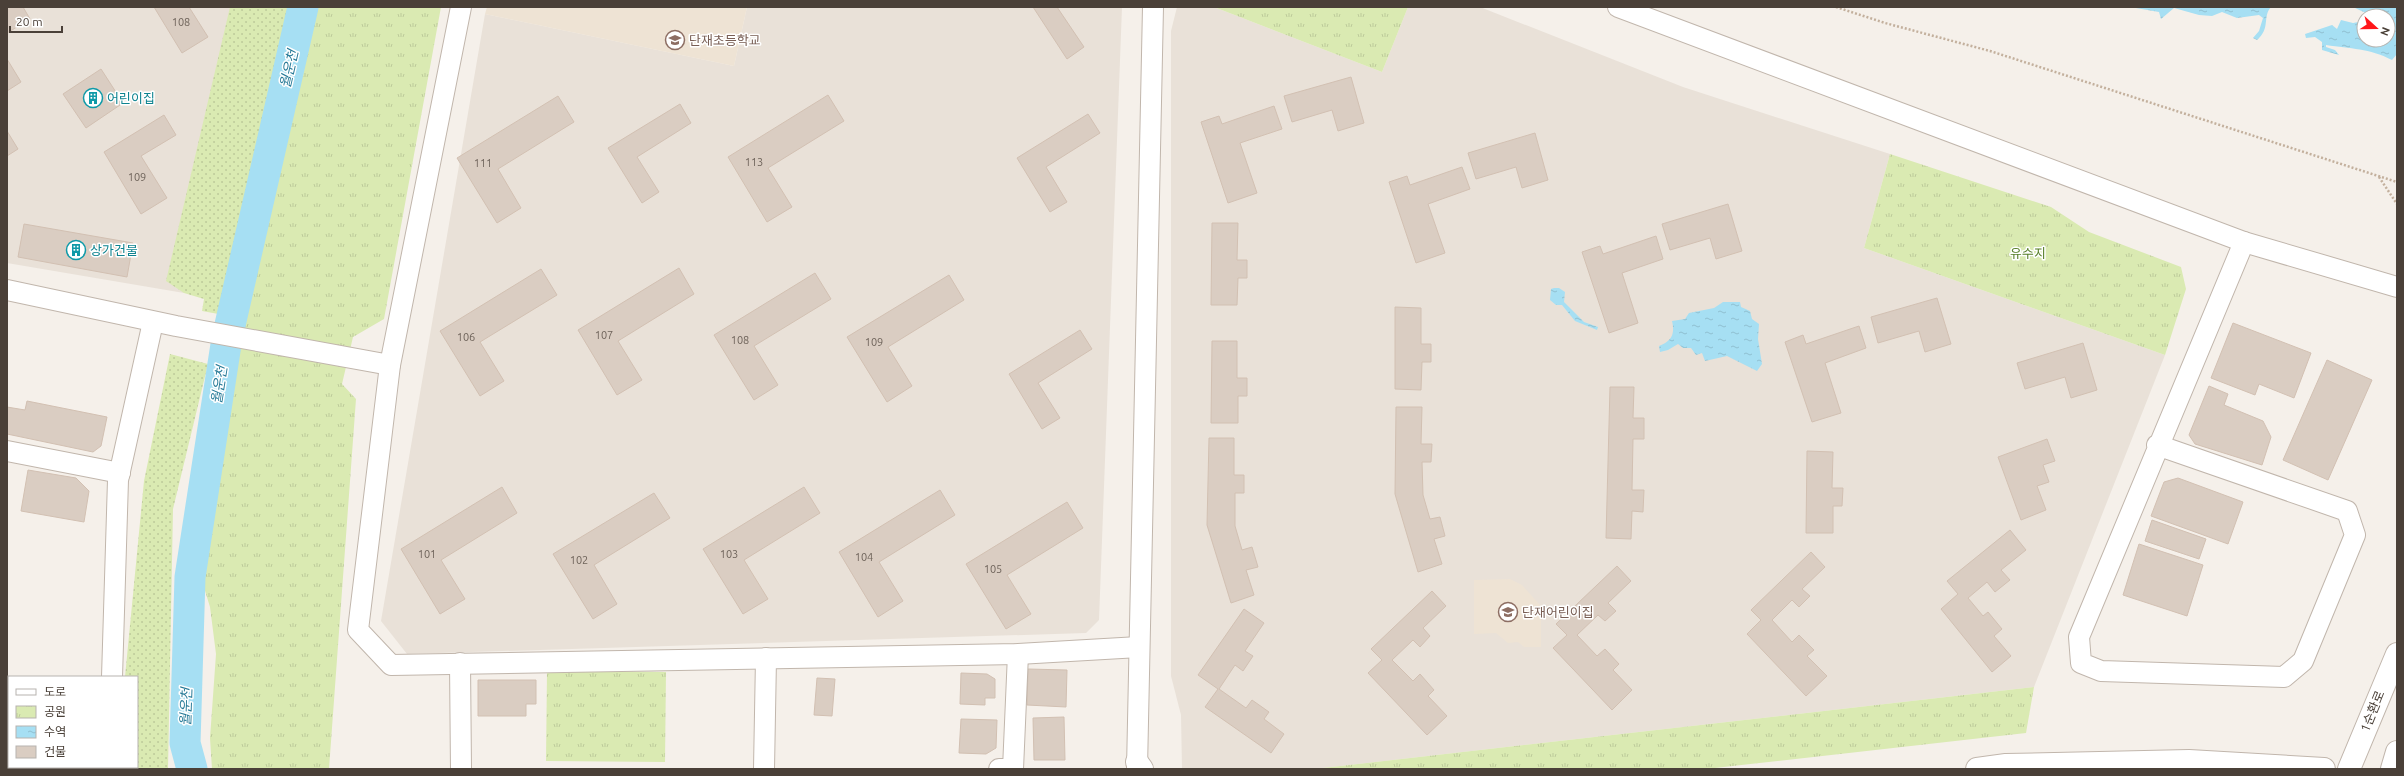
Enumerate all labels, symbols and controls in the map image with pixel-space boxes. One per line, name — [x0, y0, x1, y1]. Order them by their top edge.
scale bar — [10, 8, 62, 34]
north arrow — [2356, 8, 2396, 48]
text: 20 m — [16, 15, 43, 28]
house number: 108 — [172, 16, 190, 28]
text: N — [2378, 26, 2392, 38]
school or university icon: 단재초등학교 — [664, 29, 686, 51]
place label: 단재초등학교 — [689, 33, 761, 47]
water label: 월운천 — [277, 47, 301, 90]
building icon: 어린이집 — [82, 87, 104, 109]
place label: 어린이집 — [107, 91, 155, 105]
house number: 113 — [745, 156, 763, 168]
house number: 111 — [474, 157, 492, 169]
house number: 109 — [128, 171, 146, 183]
building icon: 상가건물 — [65, 239, 87, 261]
place label: 상가건물 — [90, 243, 138, 257]
park label: 유수지 — [2010, 246, 2046, 260]
house number: 107 — [595, 329, 613, 341]
house number: 106 — [457, 331, 475, 343]
house number: 108 — [731, 334, 749, 346]
house number: 109 — [865, 336, 883, 348]
water label: 월운천 — [208, 364, 230, 405]
house number: 101 — [418, 548, 436, 560]
house number: 103 — [720, 548, 738, 560]
house number: 104 — [855, 551, 873, 563]
house number: 102 — [570, 554, 588, 566]
house number: 105 — [984, 563, 1002, 575]
school or university icon: 단재어린이집 — [1497, 601, 1519, 623]
place label: 단재어린이집 — [1522, 605, 1594, 619]
legend — [8, 676, 138, 768]
text: 도로 — [44, 685, 66, 698]
water label: 월운천 — [177, 686, 195, 727]
street label: 1순환로 — [2357, 688, 2387, 734]
text: 공원 — [44, 705, 66, 718]
text: 수역 — [44, 725, 66, 738]
text: 건물 — [44, 745, 66, 758]

